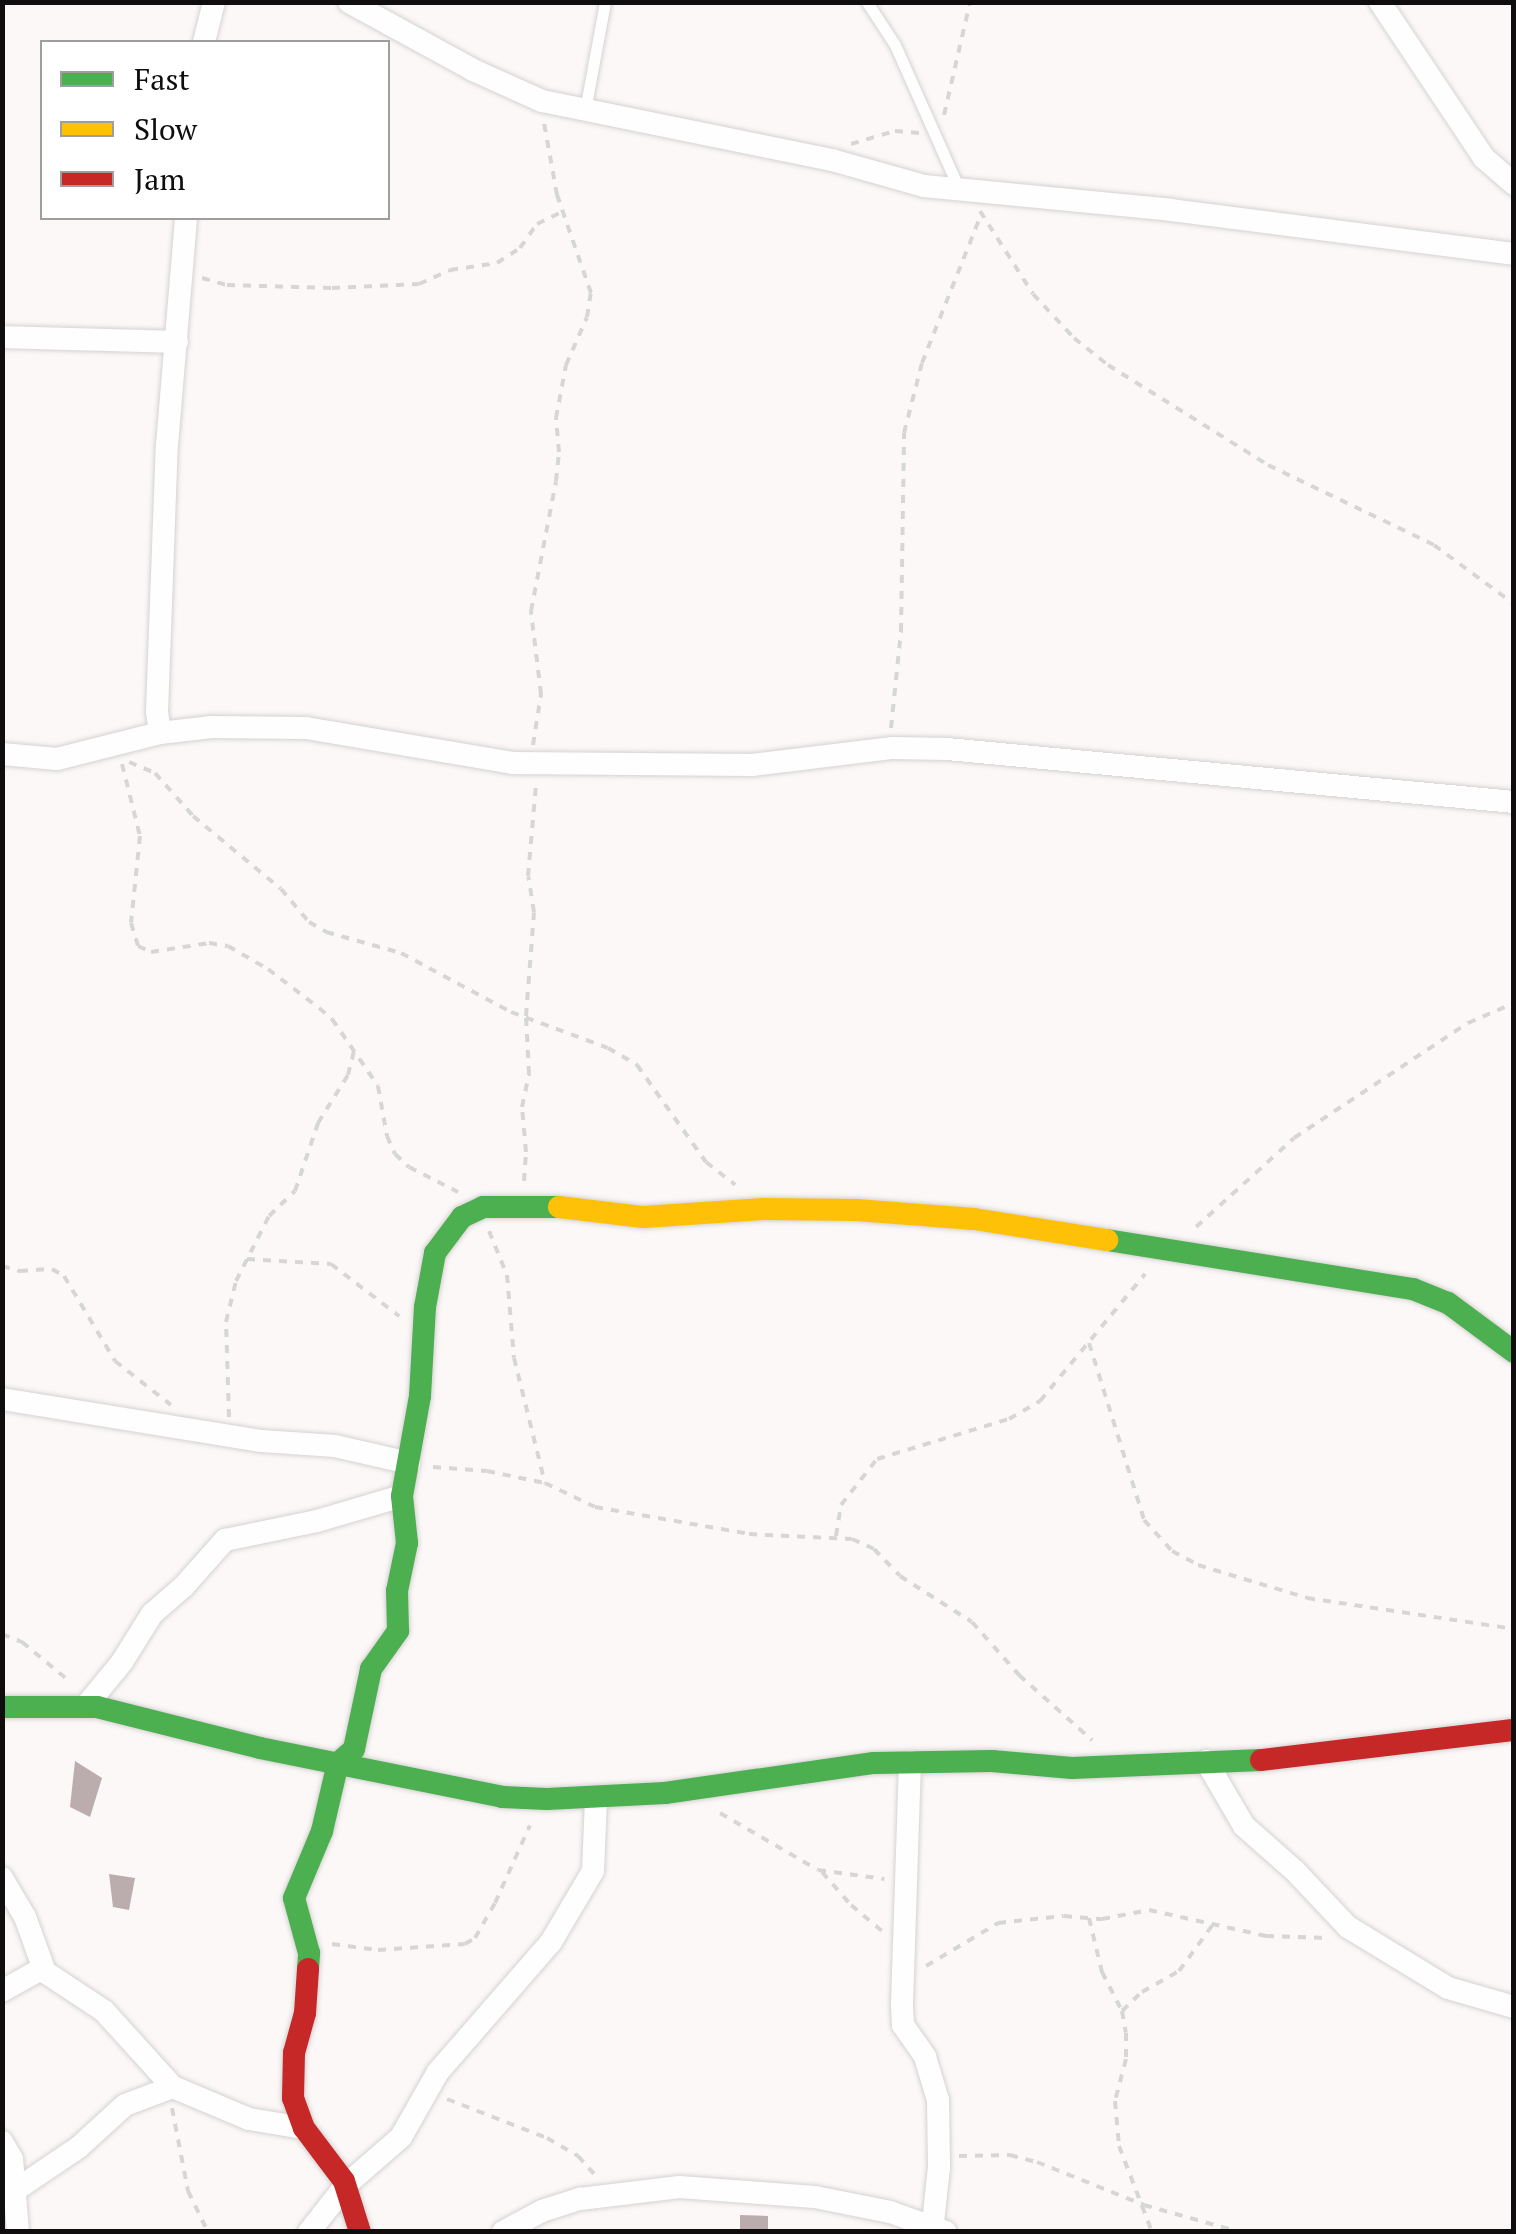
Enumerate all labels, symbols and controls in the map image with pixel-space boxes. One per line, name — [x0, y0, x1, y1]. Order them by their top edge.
legend — [40, 40, 390, 220]
text: Fast — [134, 59, 190, 99]
text: Slow — [134, 109, 197, 149]
text: Jam — [134, 159, 185, 199]

